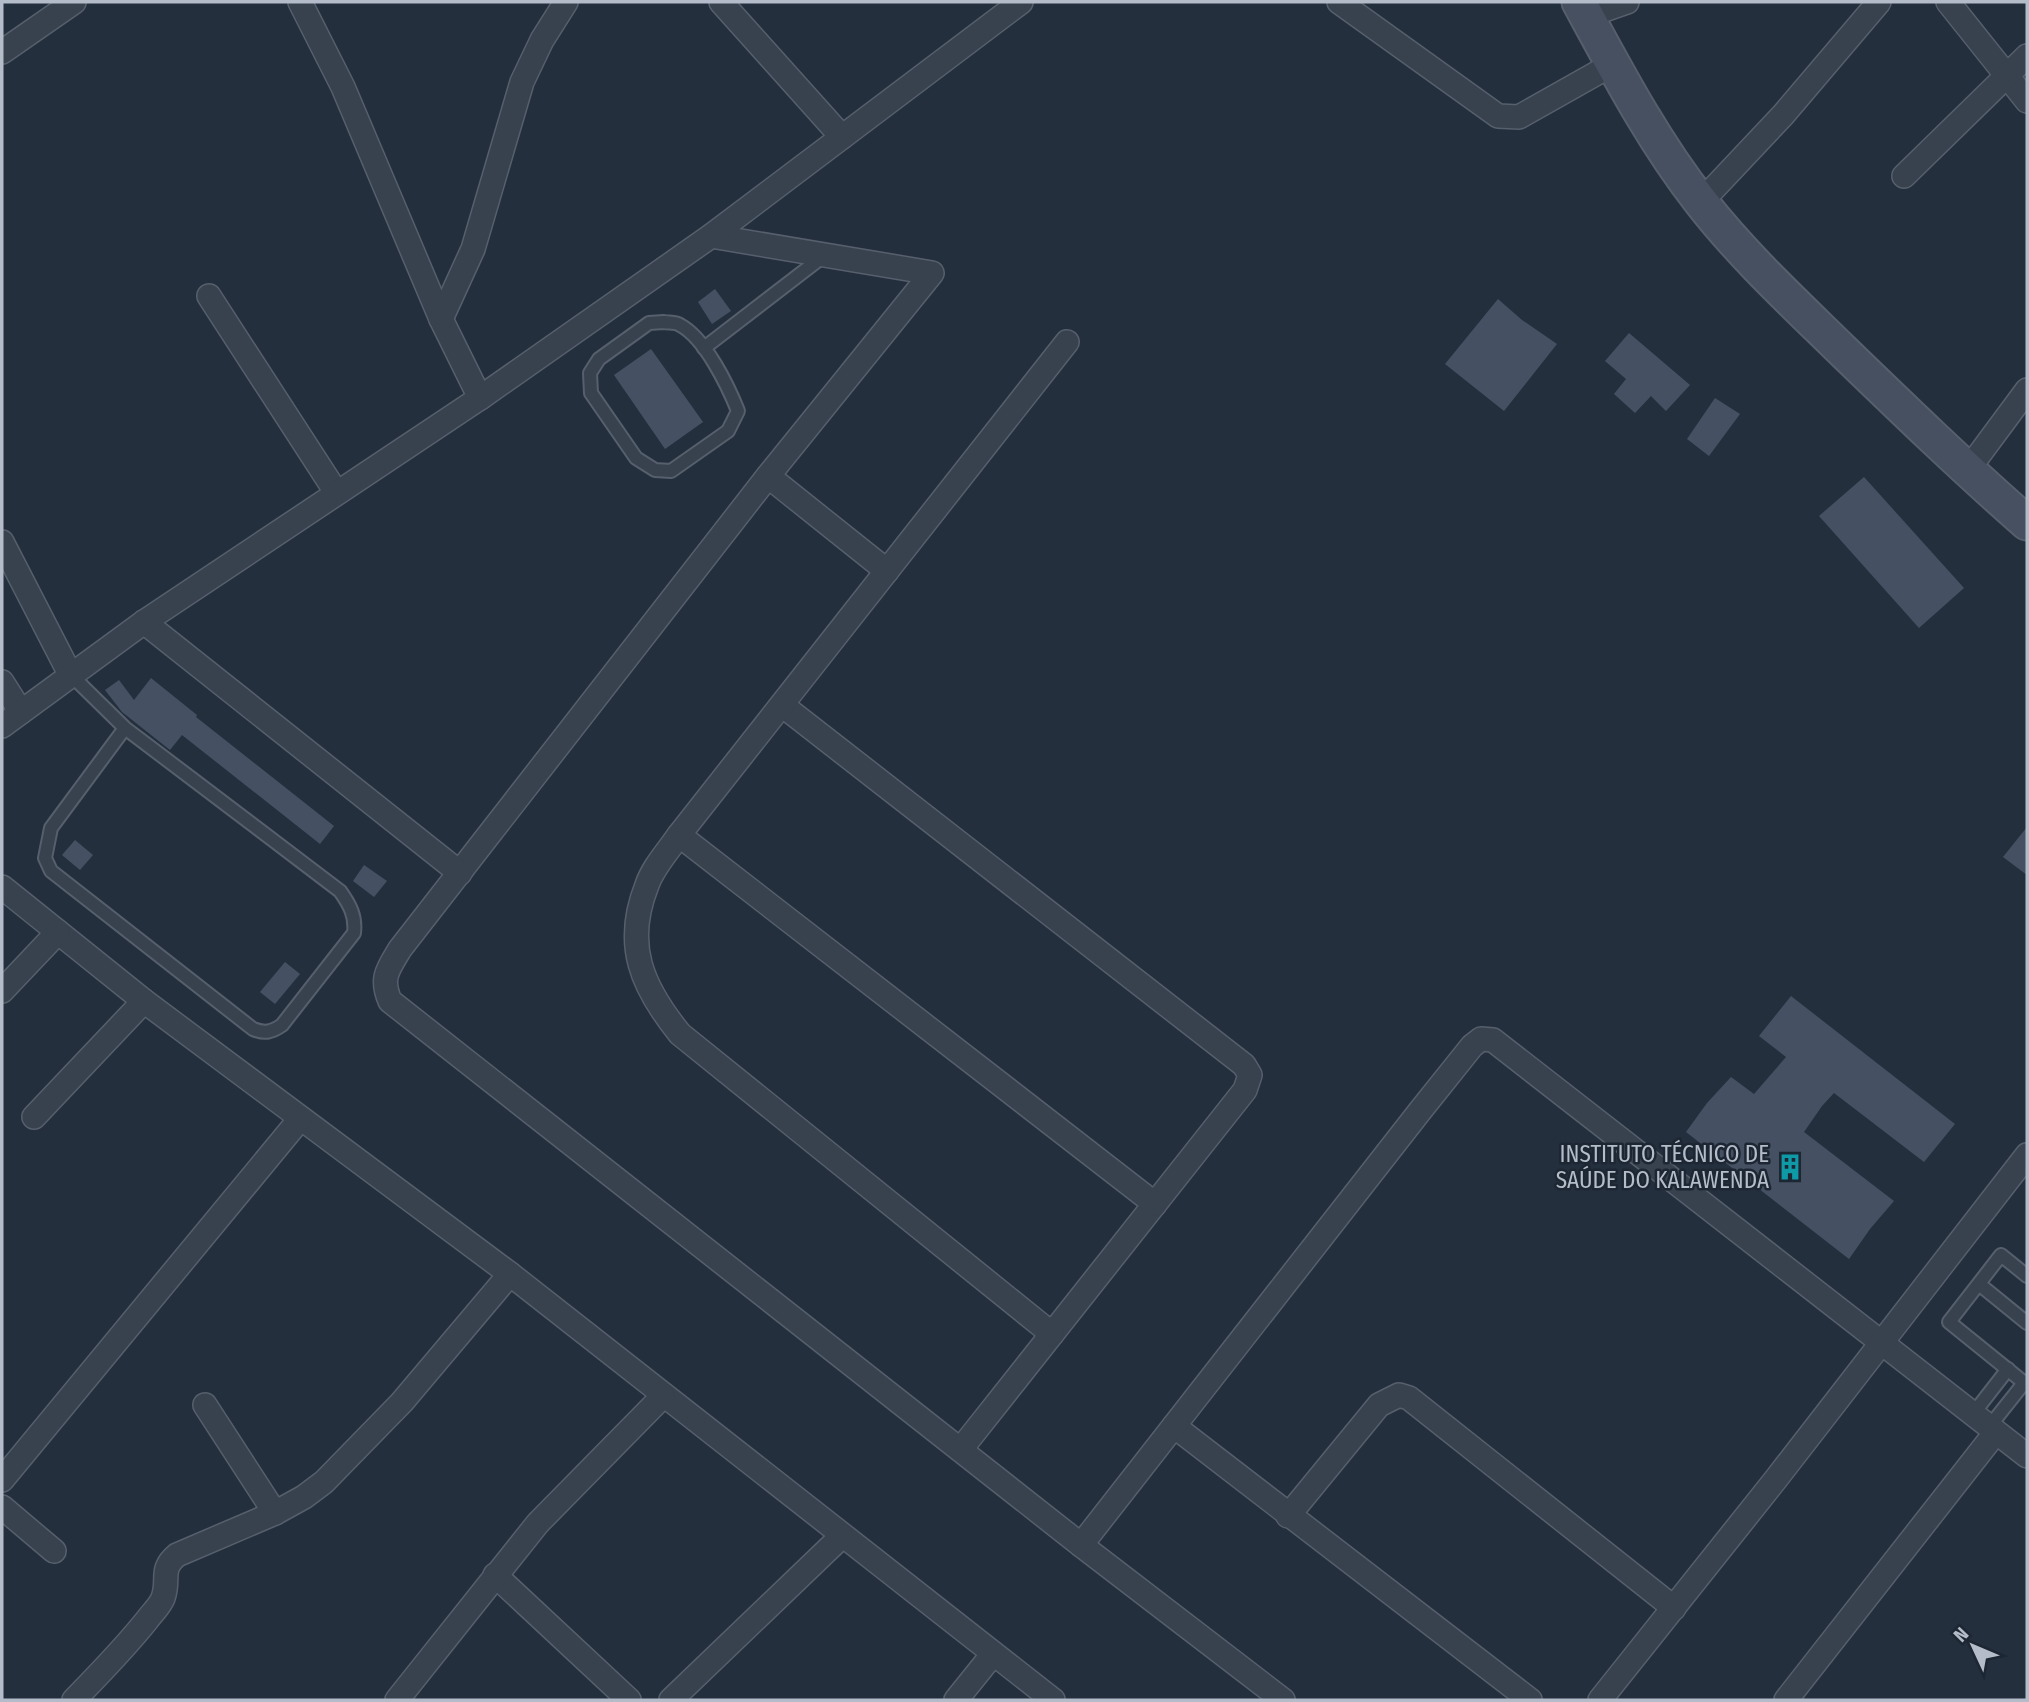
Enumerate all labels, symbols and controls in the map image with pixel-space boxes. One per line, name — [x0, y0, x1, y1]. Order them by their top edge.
place label: INSTITUTO TÉCNICO DE SAÚDE DO KALAWENDA — [1556, 1139, 1769, 1194]
building icon: INSTITUTO TÉCNICO DE SAÚDE DO KALAWENDA — [1775, 1152, 1805, 1182]
north arrow — [1938, 1611, 2008, 1681]
text: N — [1949, 1622, 1973, 1647]

